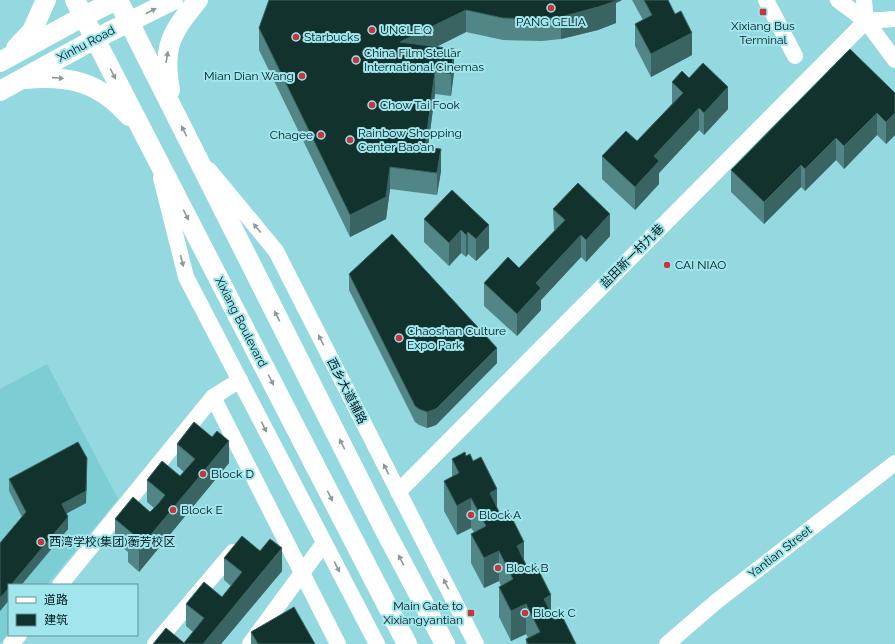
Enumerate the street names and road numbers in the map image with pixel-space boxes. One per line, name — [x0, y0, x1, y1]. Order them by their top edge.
street label: Xinhu Road — [55, 23, 117, 65]
street label: 盐田新一村九巷 — [597, 221, 667, 291]
street label: Xixiang Boulevard — [212, 274, 270, 370]
street label: 西乡大道辅路 — [324, 356, 370, 426]
street label: Yantian Street — [745, 523, 815, 581]

